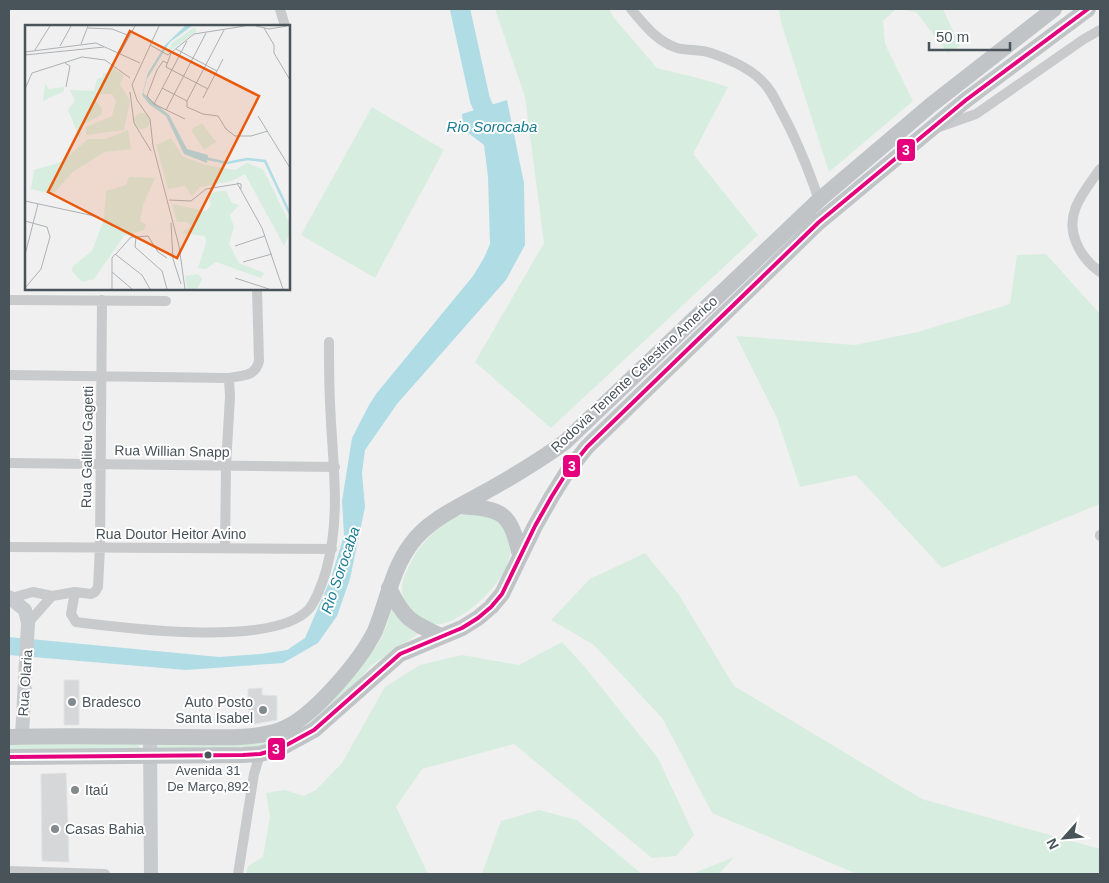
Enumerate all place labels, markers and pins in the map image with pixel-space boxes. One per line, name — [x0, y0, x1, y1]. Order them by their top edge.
place label: Bradesco — [82, 694, 141, 710]
place label: Auto Posto Santa Isabel — [175, 694, 253, 726]
marker: Bradesco — [66, 696, 78, 708]
marker: Auto Posto Santa Isabel — [257, 704, 269, 716]
marker: Avenida 31 De Março,892 — [203, 750, 213, 760]
place label: Avenida 31 De Março,892 — [167, 763, 249, 794]
place label: Itaú — [85, 782, 108, 798]
marker: Itaú — [69, 784, 81, 796]
place label: Casas Bahia — [65, 821, 145, 837]
marker: Casas Bahia — [49, 823, 61, 835]

